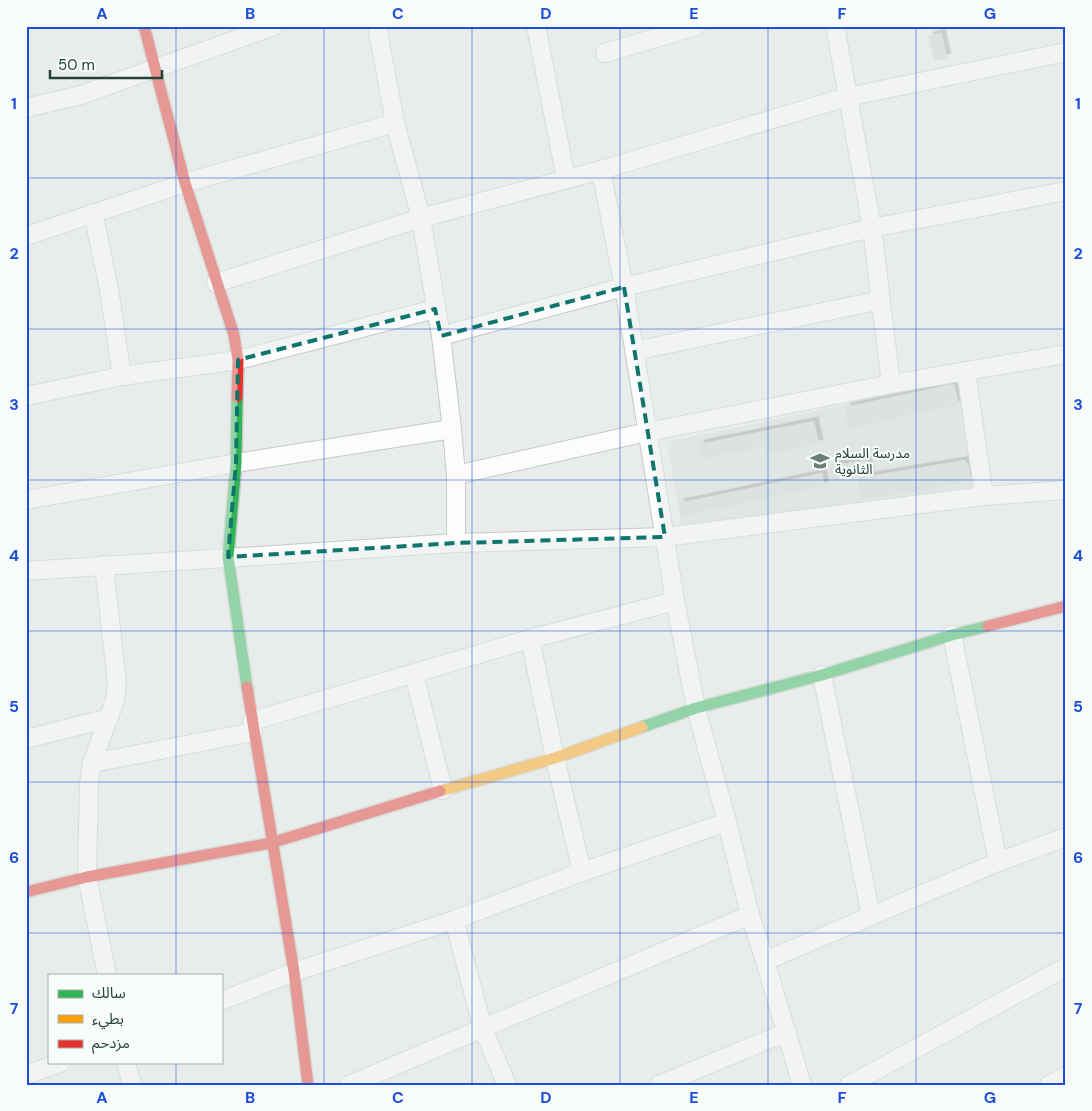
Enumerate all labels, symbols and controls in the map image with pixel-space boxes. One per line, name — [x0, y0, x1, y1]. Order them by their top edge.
text: A — [96, 3, 108, 24]
text: B — [245, 3, 255, 24]
text: C — [392, 3, 404, 24]
text: D — [540, 3, 552, 24]
text: E — [689, 3, 699, 24]
text: F — [838, 3, 847, 24]
text: G — [984, 3, 996, 24]
scale bar — [50, 48, 162, 80]
text: 50 m — [58, 55, 95, 75]
text: 1 — [11, 93, 17, 114]
text: 1 — [1075, 93, 1081, 114]
text: 2 — [9, 243, 19, 264]
text: 2 — [1073, 243, 1083, 264]
text: 3 — [9, 394, 19, 415]
text: 3 — [1073, 394, 1083, 415]
place label: مدرسة السلام الثانوية — [835, 444, 910, 478]
school or university icon: مدرسة السلام الثانوية — [809, 450, 831, 472]
text: 4 — [9, 545, 19, 566]
text: 4 — [1073, 545, 1083, 566]
text: 5 — [9, 696, 19, 717]
text: 5 — [1073, 696, 1083, 717]
text: 6 — [9, 847, 19, 868]
text: 6 — [1073, 847, 1083, 868]
legend — [48, 974, 222, 1064]
text: سالك — [92, 983, 126, 1003]
text: 7 — [10, 998, 19, 1019]
text: 7 — [1074, 998, 1083, 1019]
text: بطيء — [92, 1009, 124, 1030]
text: مزدحم — [92, 1033, 130, 1054]
text: A — [96, 1087, 108, 1108]
text: B — [245, 1087, 255, 1108]
text: C — [392, 1087, 404, 1108]
text: D — [540, 1087, 552, 1108]
text: E — [689, 1087, 699, 1108]
text: F — [838, 1087, 847, 1108]
text: G — [984, 1087, 996, 1108]

